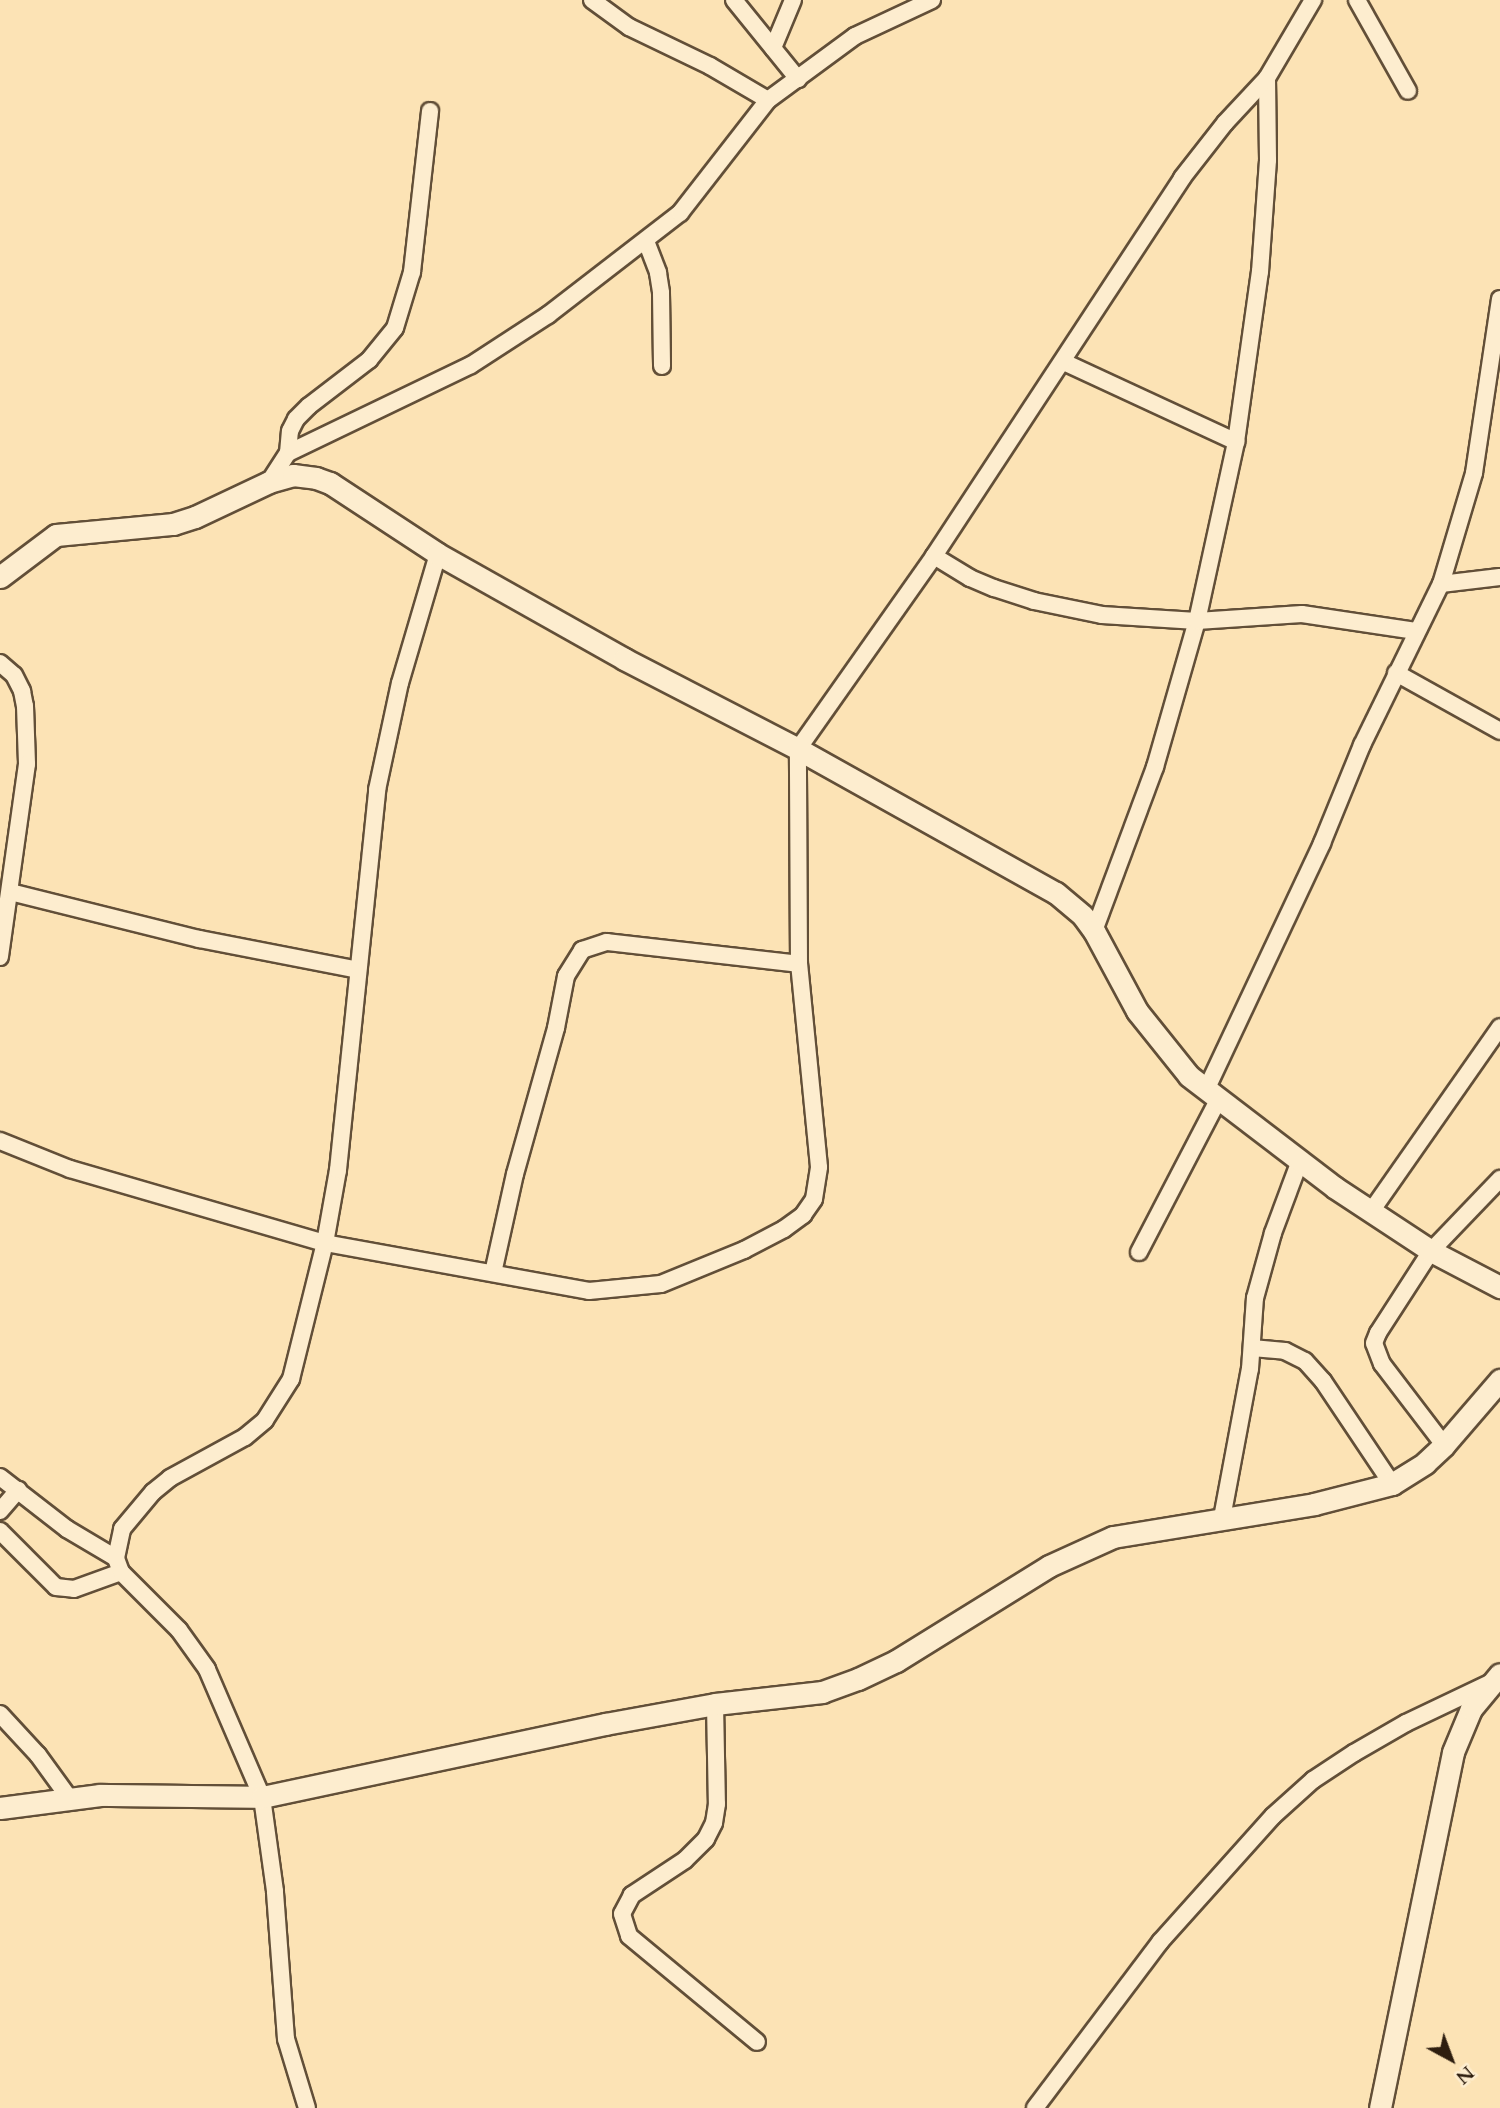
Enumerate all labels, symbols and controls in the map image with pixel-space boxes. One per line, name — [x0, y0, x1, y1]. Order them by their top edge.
north arrow — [1416, 2024, 1486, 2094]
text: N — [1450, 2060, 1480, 2090]

